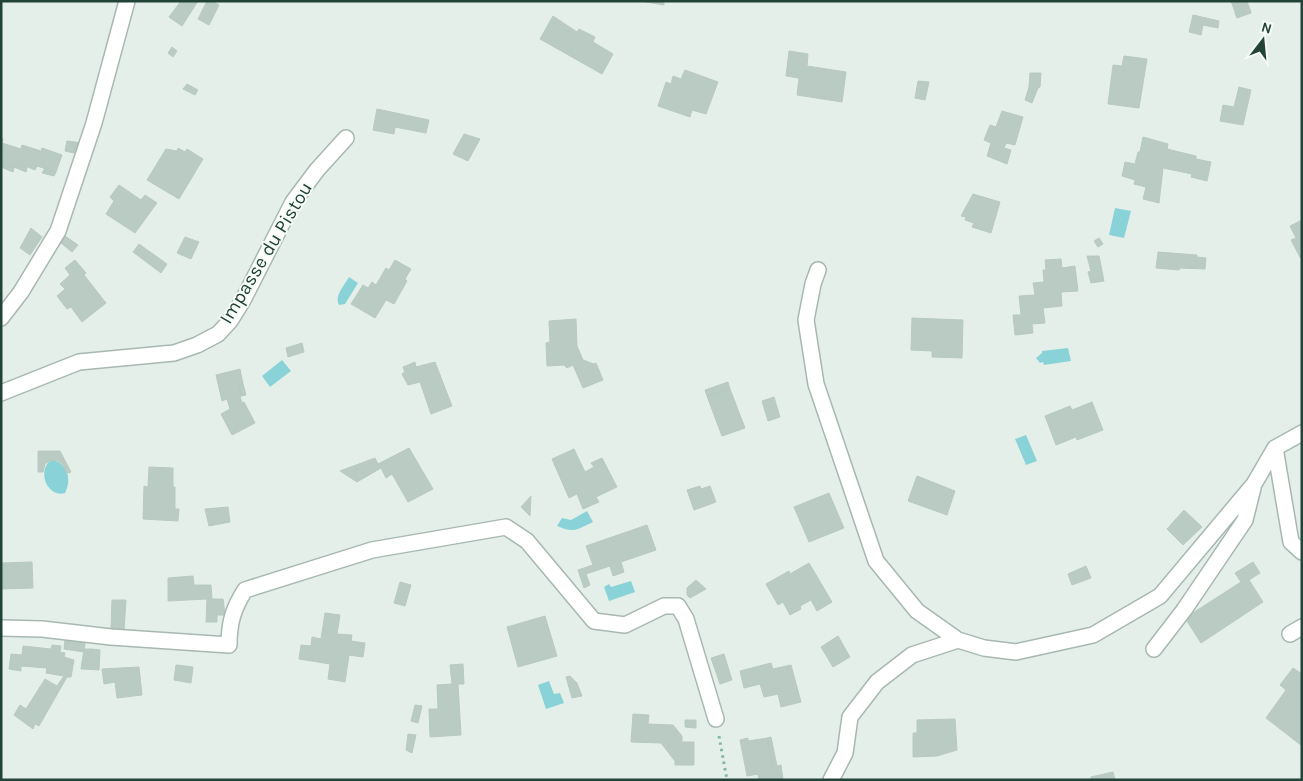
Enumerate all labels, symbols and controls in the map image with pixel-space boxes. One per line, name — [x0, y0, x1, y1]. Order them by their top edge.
north arrow — [1238, 15, 1288, 65]
text: N — [1259, 18, 1274, 38]
street label: Impasse du Pistou — [215, 178, 317, 328]

